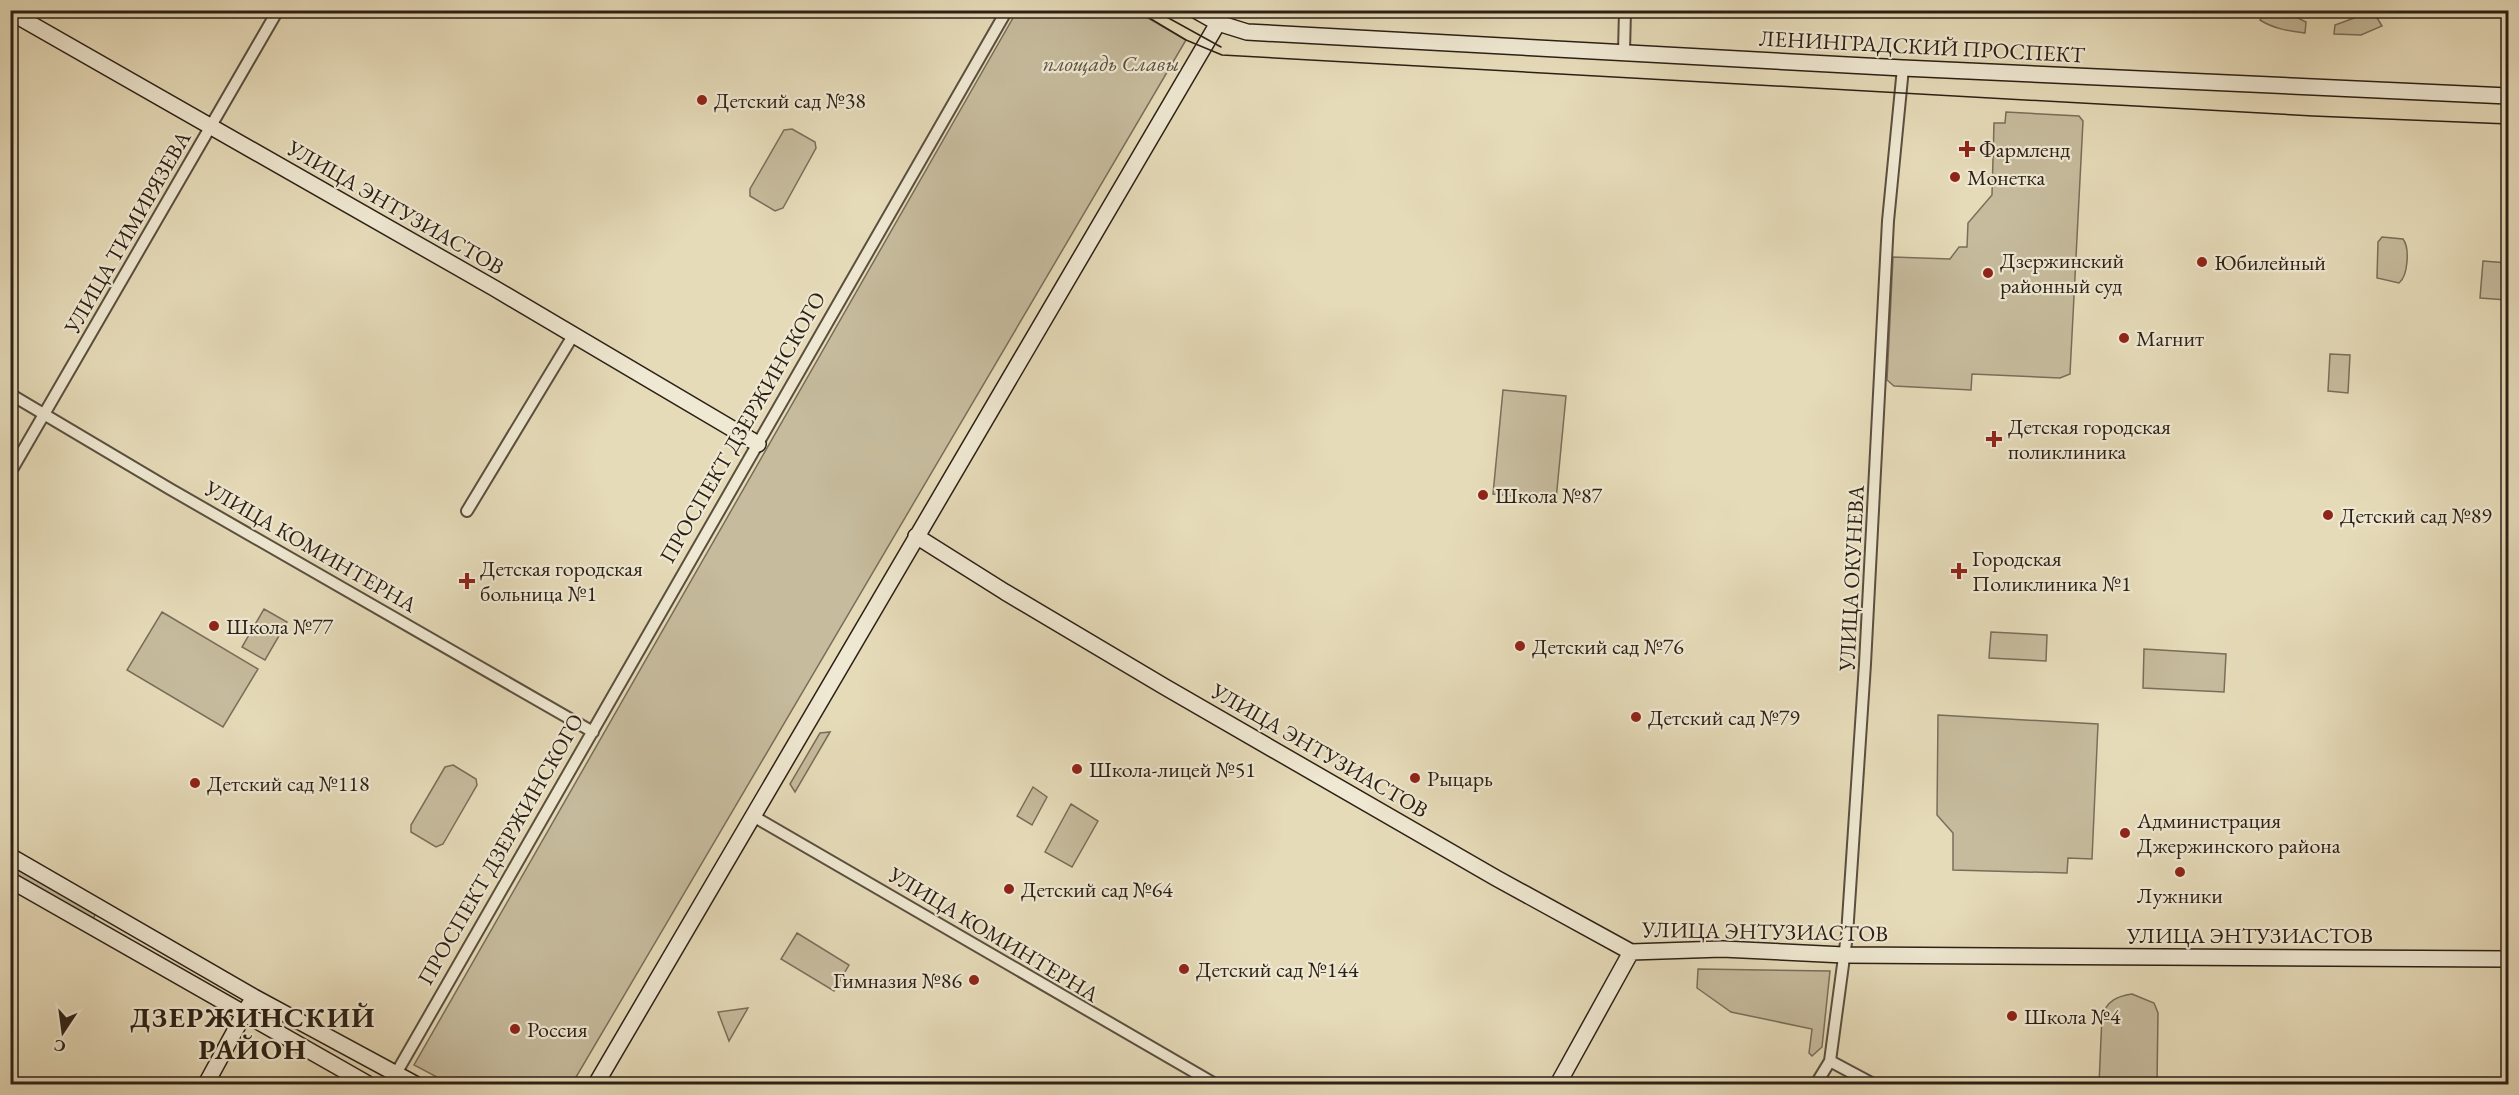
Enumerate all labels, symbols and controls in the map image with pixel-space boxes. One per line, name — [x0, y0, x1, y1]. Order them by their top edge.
street label: ЛЕНИНГРАДСКИЙ ПРОСПЕКТ — [1758, 23, 2086, 70]
park label: площадь Славы — [1043, 49, 1179, 78]
place label: Детский сад №38 — [714, 86, 866, 115]
marker: Детский сад №38 — [695, 93, 709, 107]
street label: УЛИЦА ТИМИРЯЗЕВА — [57, 125, 198, 340]
street label: УЛИЦА ЭНТУЗИАСТОВ — [281, 133, 510, 282]
place label: Фармленд — [1979, 135, 2070, 164]
marker: Фармленд — [1960, 142, 1974, 156]
place label: Монетка — [1967, 163, 2046, 192]
marker: Монетка — [1948, 170, 1962, 184]
place label: Дзержинский районный суд — [2000, 246, 2125, 300]
place label: Юбилейный — [2214, 248, 2326, 277]
marker: Юбилейный — [2195, 255, 2209, 269]
marker: Дзержинский районный суд — [1981, 266, 1995, 280]
street label: ПРОСПЕКТ ДЗЕРЖИНСКОГО — [653, 286, 832, 568]
place label: Магнит — [2136, 324, 2204, 353]
marker: Магнит — [2117, 331, 2131, 345]
place label: Детская городская поликлиника — [2008, 412, 2171, 466]
marker: Детская городская поликлиника — [1985, 430, 2003, 448]
street label: УЛИЦА КОМИНТЕРНА — [199, 473, 423, 619]
place label: Школа №87 — [1495, 481, 1603, 510]
street label: УЛИЦА ОКУНЕВА — [1832, 484, 1871, 673]
marker: Школа №87 — [1476, 488, 1490, 502]
place label: Детский сад №89 — [2340, 501, 2492, 530]
marker: Детский сад №89 — [2321, 508, 2335, 522]
place label: Городская Поликлиника №1 — [1972, 544, 2132, 598]
place label: Детская городская больница №1 — [480, 554, 643, 608]
marker: Городская Поликлиника №1 — [1950, 562, 1968, 580]
marker: Детская городская больница №1 — [458, 572, 476, 590]
place label: Школа №77 — [226, 612, 334, 641]
marker: Школа №77 — [207, 619, 221, 633]
place label: Детский сад №76 — [1532, 632, 1684, 661]
marker: Детский сад №76 — [1513, 639, 1527, 653]
street label: УЛИЦА ЭНТУЗИАСТОВ — [1205, 676, 1434, 825]
place label: Детский сад №79 — [1648, 703, 1800, 732]
street label: ПРОСПЕКТ ДЗЕРЖИНСКОГО — [411, 708, 590, 990]
marker: Детский сад №79 — [1629, 710, 1643, 724]
place label: Школа-лицей №51 — [1089, 755, 1256, 784]
marker: Школа-лицей №51 — [1070, 762, 1084, 776]
place label: Рыцарь — [1427, 764, 1493, 793]
place label: Детский сад №118 — [207, 769, 369, 798]
marker: Рыцарь — [1408, 771, 1422, 785]
marker: Детский сад №118 — [188, 776, 202, 790]
place label: Администрация Джержинского района — [2136, 806, 2341, 860]
marker: Администрация Джержинского района — [2118, 826, 2132, 840]
street label: УЛИЦА КОМИНТЕРНА — [882, 860, 1105, 1009]
marker: Лужники — [2173, 865, 2187, 879]
place label: Детский сад №64 — [1021, 875, 1173, 904]
place label: Лужники — [2137, 881, 2223, 910]
marker: Детский сад №64 — [1002, 882, 1016, 896]
street label: УЛИЦА ЭНТУЗИАСТОВ — [1641, 915, 1888, 948]
street label: УЛИЦА ЭНТУЗИАСТОВ — [2126, 921, 2373, 950]
place label: Детский сад №144 — [1196, 955, 1359, 984]
marker: Детский сад №144 — [1177, 962, 1191, 976]
place label: Гимназия №86 — [833, 966, 962, 995]
marker: Гимназия №86 — [967, 973, 981, 987]
district label: ДЗЕРЖИНСКИЙ РАЙОН — [130, 999, 376, 1067]
north arrow — [33, 1002, 93, 1062]
place label: Школа №4 — [2024, 1002, 2121, 1031]
marker: Школа №4 — [2005, 1009, 2019, 1023]
place label: Россия — [527, 1015, 588, 1044]
marker: Россия — [508, 1022, 522, 1036]
text: С — [52, 1035, 68, 1058]

